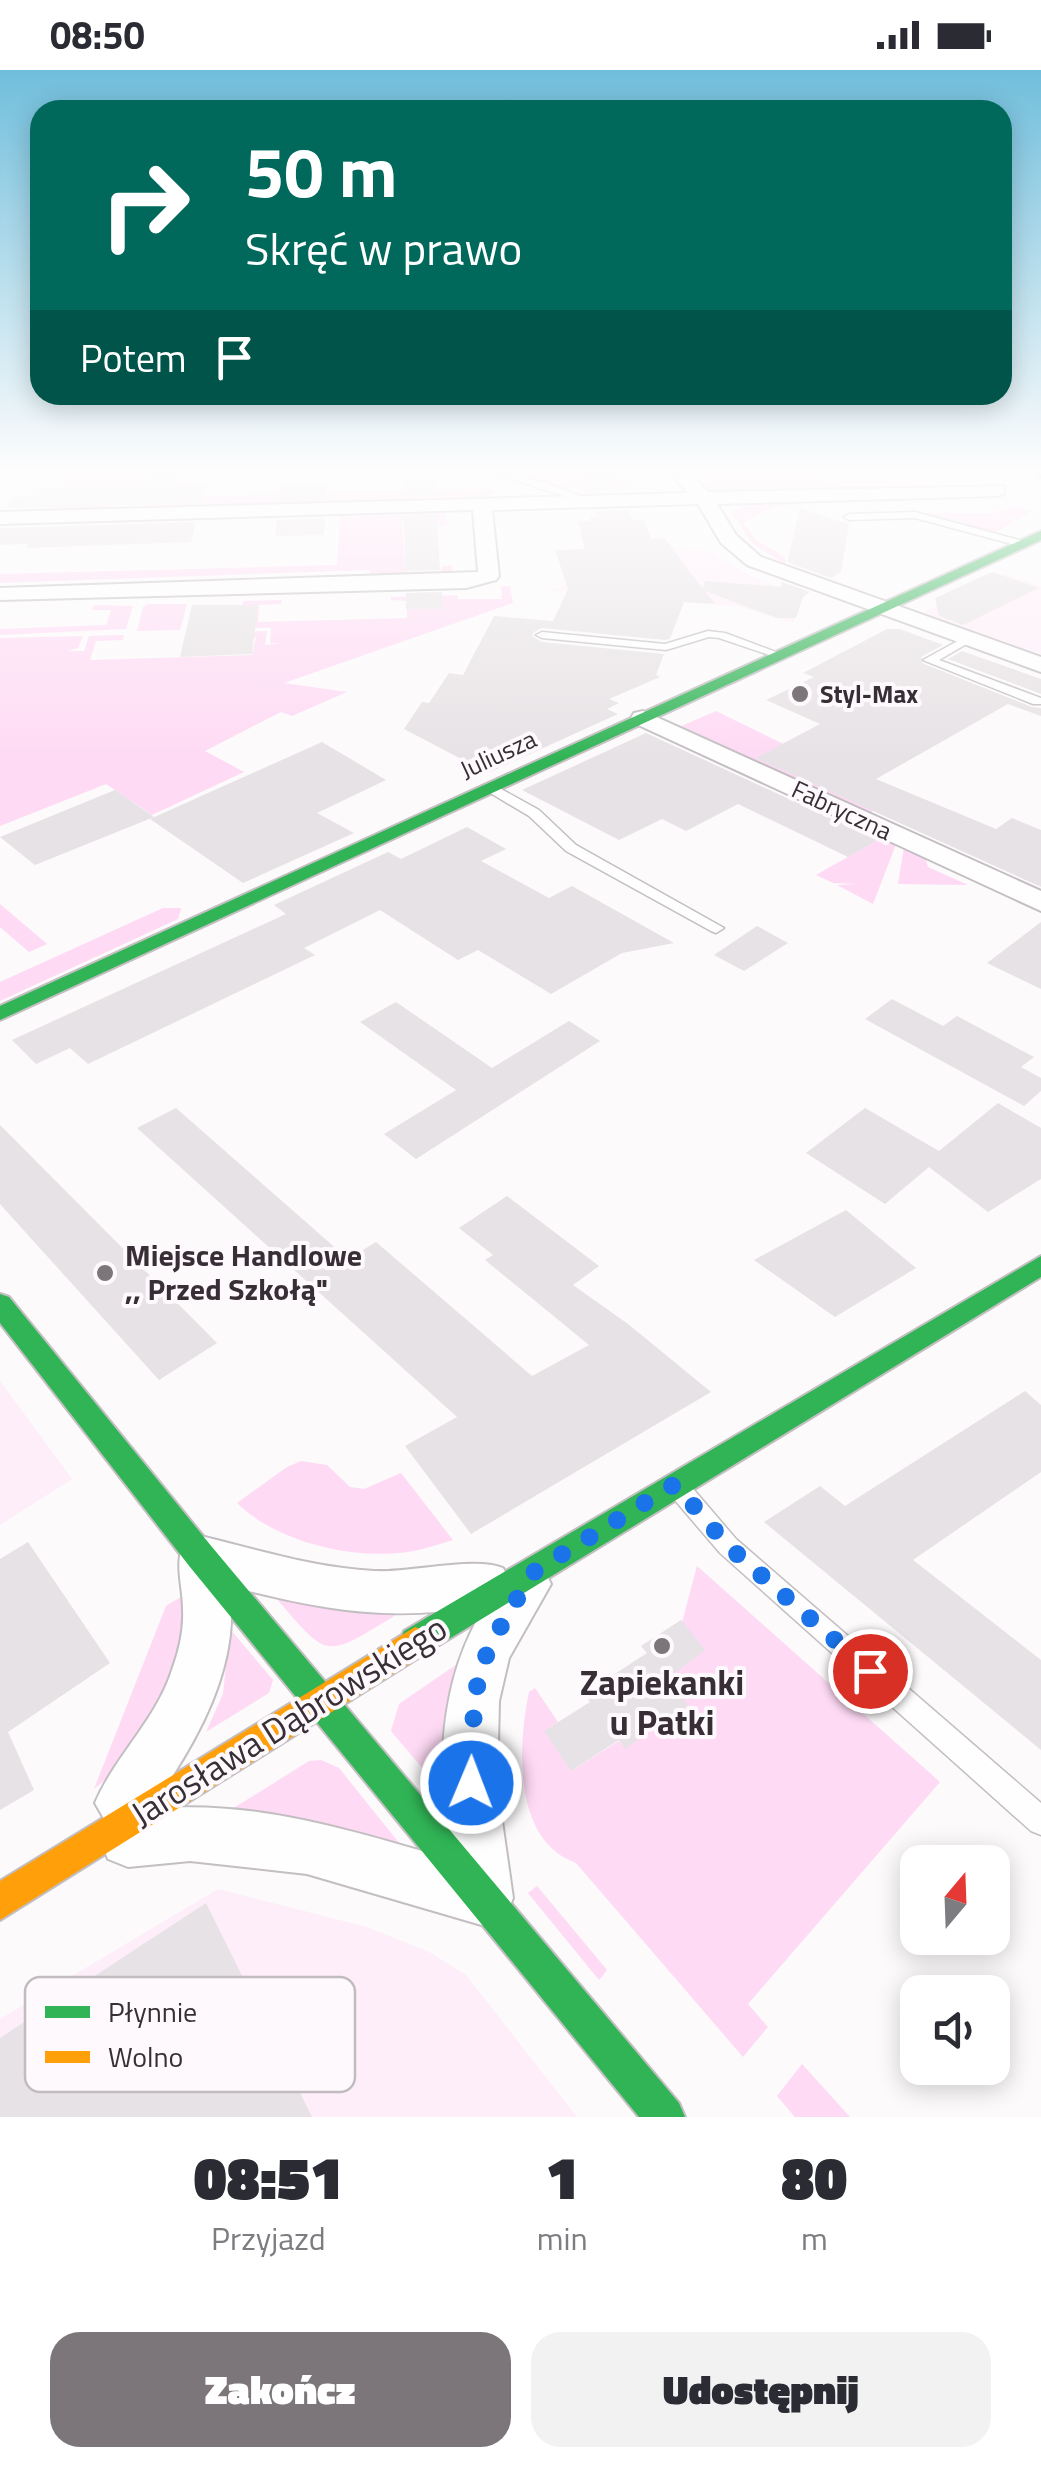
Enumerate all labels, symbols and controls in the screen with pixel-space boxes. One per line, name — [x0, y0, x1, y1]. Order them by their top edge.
text: 08:50 — [50, 6, 145, 64]
text: 50 m — [245, 118, 398, 224]
icon: right — [80, 140, 210, 270]
text: Skręć w prawo — [245, 214, 522, 282]
text: Potem — [80, 329, 187, 387]
icon: arrive — [207, 330, 262, 385]
place label: Styl-Max — [820, 675, 918, 713]
marker: Styl-Max — [789, 683, 811, 705]
street label: Juliusza — [453, 720, 543, 788]
street label: Fabryczna — [786, 770, 899, 850]
place label: Miejsce Handlowe ,, Przed Szkołą" — [125, 1232, 362, 1312]
marker: Miejsce Handlowe ,, Przed Szkołą" — [94, 1262, 116, 1284]
street label: Jarosława Dąbrowskiego — [120, 1601, 457, 1840]
pin — [828, 1629, 913, 1714]
marker: Zapiekanki u Patki — [651, 1635, 673, 1657]
icon: arrive — [843, 1644, 898, 1699]
place label: Zapiekanki u Patki — [580, 1655, 744, 1749]
position arrow — [419, 1731, 523, 1835]
north arrow — [900, 1845, 1010, 1955]
map controls — [900, 1845, 1010, 2085]
button: sound — [900, 1975, 1010, 2085]
legend — [25, 1977, 355, 2092]
text: Płynnie — [108, 1990, 197, 2033]
text: Wolno — [108, 2035, 183, 2078]
text: 08:51 — [194, 2131, 343, 2222]
text: 1 — [546, 2131, 579, 2222]
text: 80 — [781, 2131, 847, 2222]
text: Przyjazd — [211, 2214, 326, 2262]
text: min — [537, 2214, 588, 2262]
text: m — [801, 2214, 828, 2262]
button: Zakończ — [50, 2332, 511, 2447]
button: Udostępnij — [531, 2332, 991, 2447]

